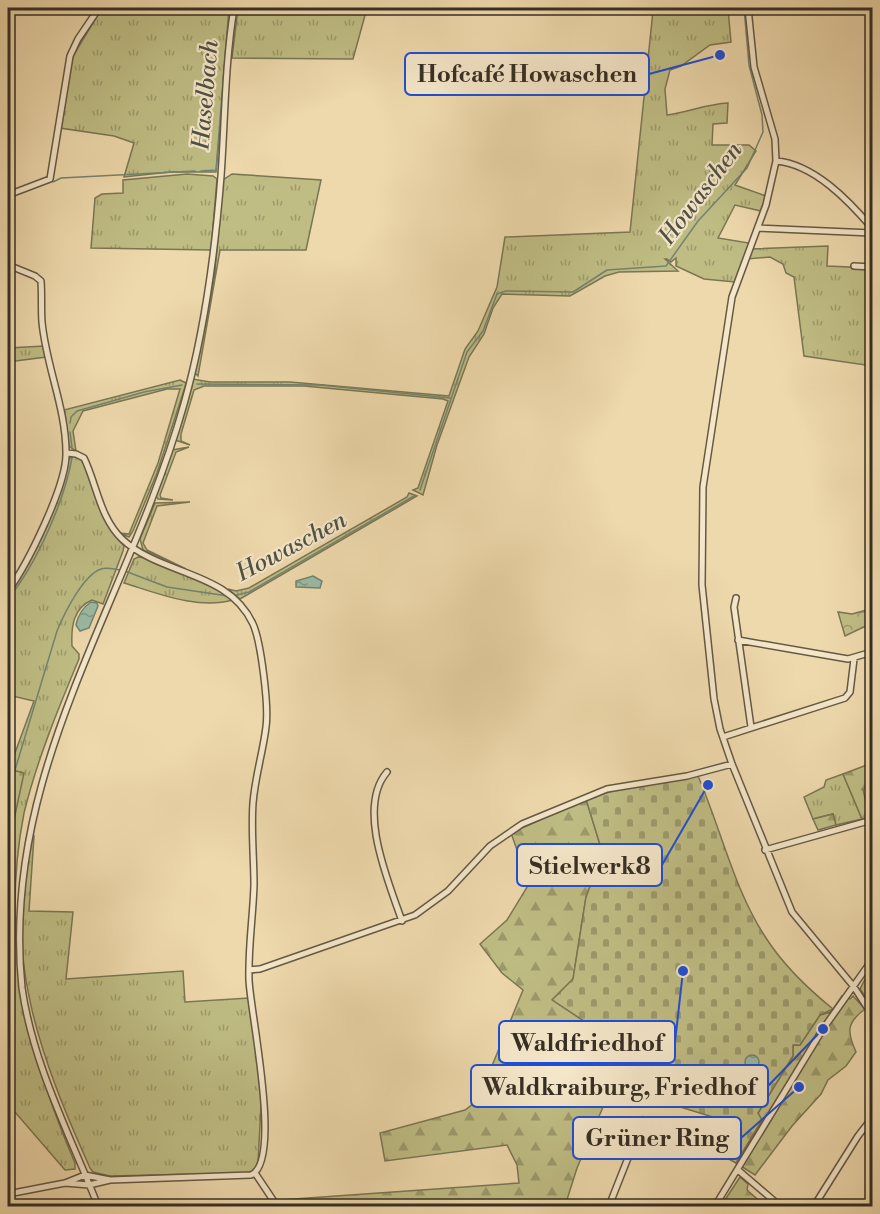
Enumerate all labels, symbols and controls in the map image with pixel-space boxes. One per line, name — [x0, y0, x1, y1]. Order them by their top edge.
water label: Haselbach — [186, 38, 226, 152]
callout: Hofcafé Howaschen — [405, 53, 649, 95]
text: Hofcafé Howaschen — [417, 60, 637, 90]
water label: Howaschen — [652, 136, 750, 252]
water label: Howaschen — [230, 505, 352, 589]
callout: Stielwerk8 — [517, 844, 662, 886]
text: Stielwerk8 — [529, 852, 651, 882]
callout: Waldfriedhof — [499, 1021, 675, 1063]
text: Waldfriedhof — [510, 1029, 666, 1059]
callout: Waldkraiburg, Friedhof — [471, 1065, 768, 1107]
text: Waldkraiburg, Friedhof — [481, 1073, 758, 1103]
callout: Grüner Ring — [573, 1117, 741, 1159]
text: Grüner Ring — [585, 1124, 730, 1154]

